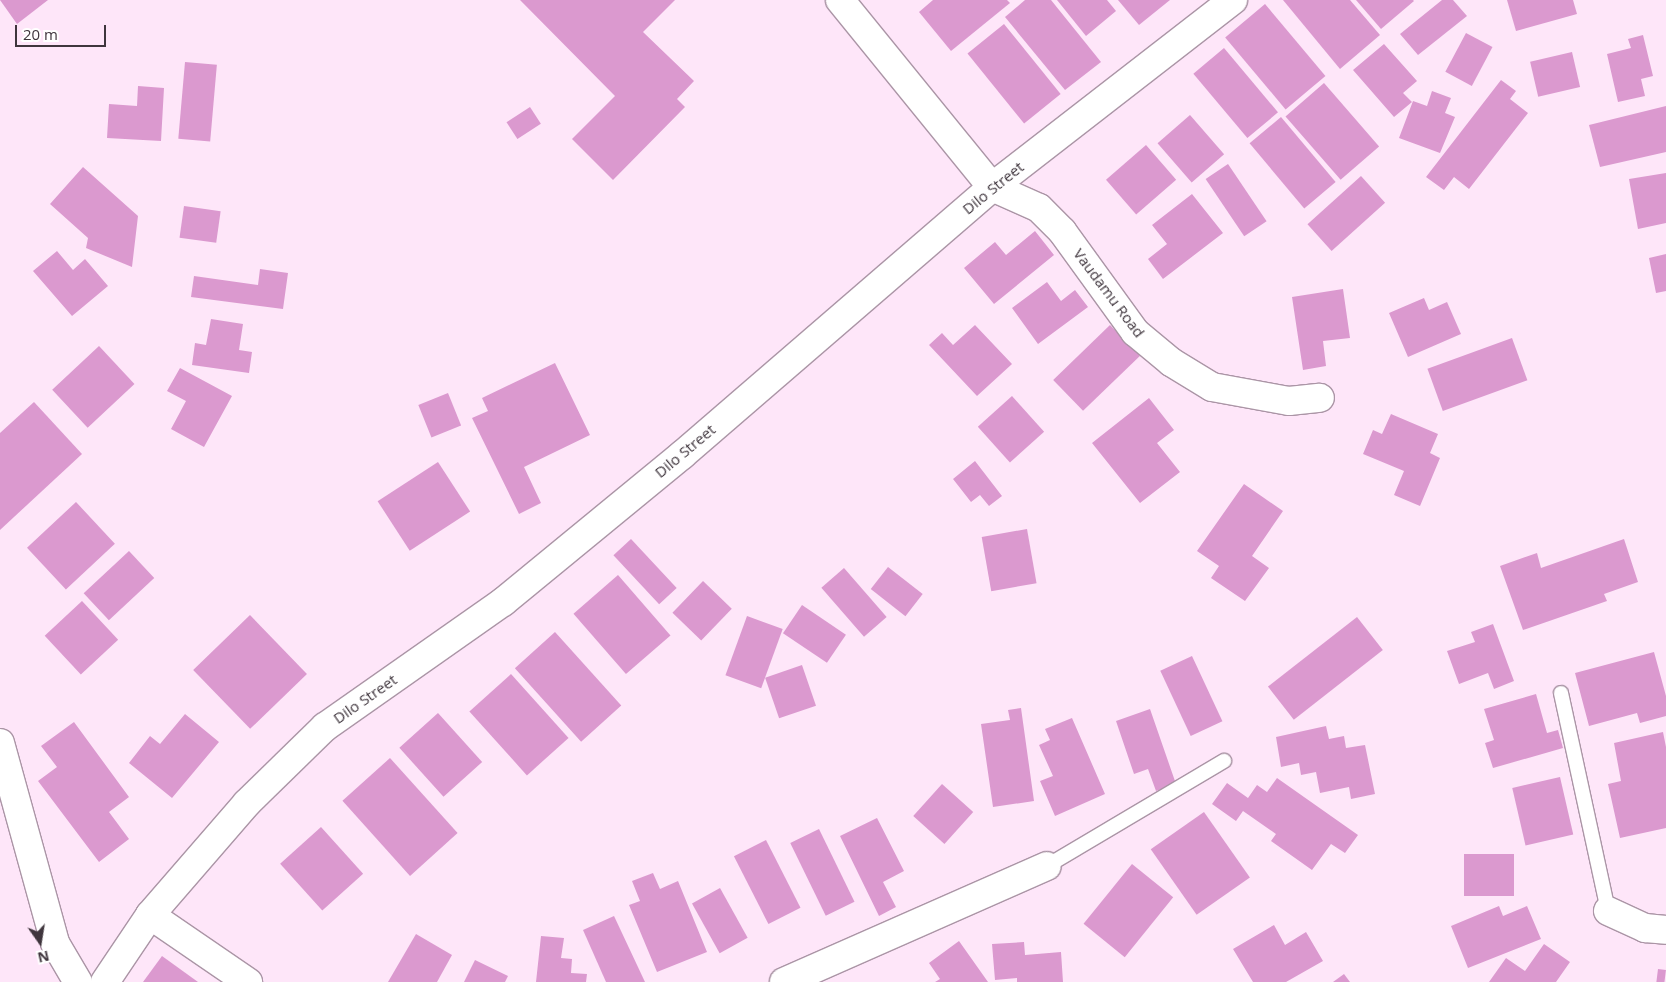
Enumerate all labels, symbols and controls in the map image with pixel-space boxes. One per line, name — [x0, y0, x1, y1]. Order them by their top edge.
scale bar — [18, 15, 109, 47]
text: 20 m — [23, 24, 58, 44]
street label: Dilo Street — [959, 158, 1027, 218]
street label: Vaudamu Road — [1070, 245, 1148, 341]
street label: Dilo Street — [651, 421, 719, 481]
street label: Dilo Street — [330, 671, 400, 727]
north arrow — [15, 917, 65, 967]
text: N — [36, 947, 51, 968]

